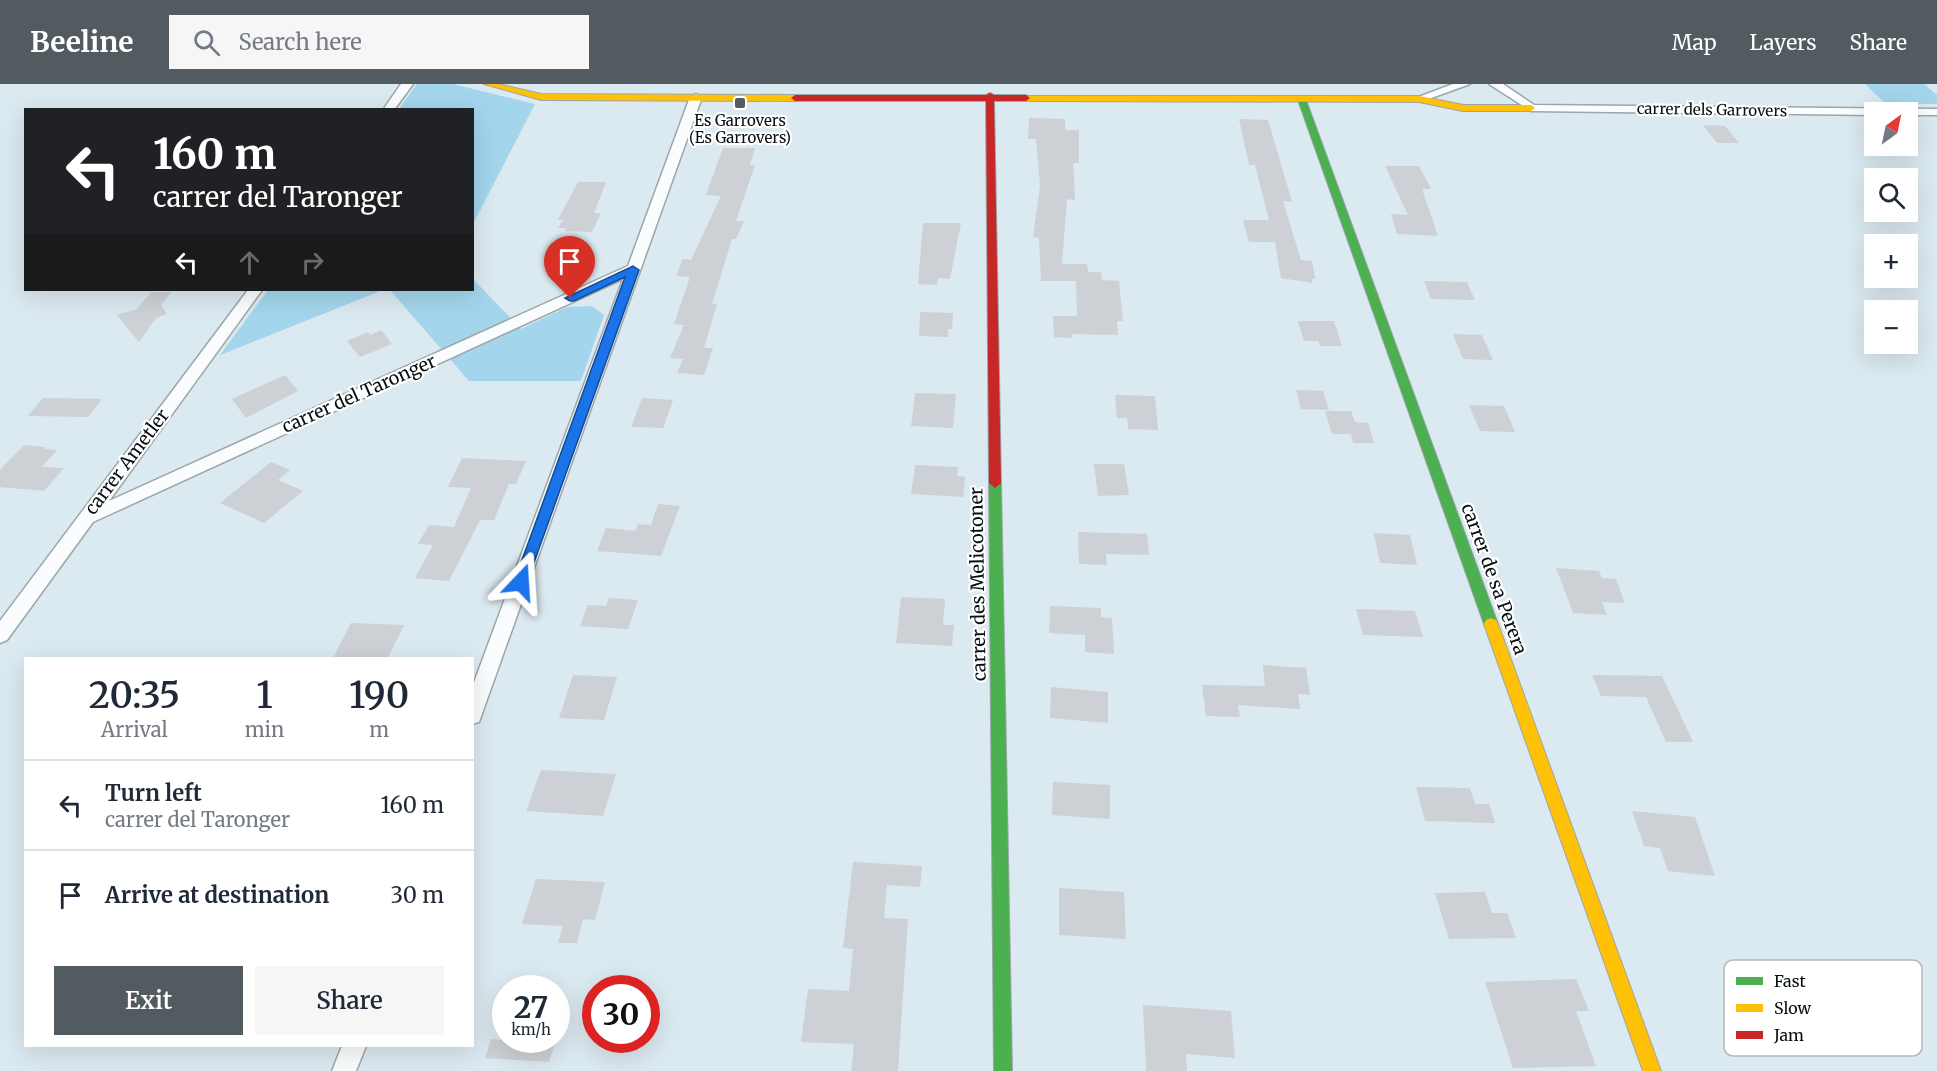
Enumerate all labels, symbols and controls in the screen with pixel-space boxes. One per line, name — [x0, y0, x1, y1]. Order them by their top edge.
search box — [169, 15, 589, 69]
text: Beeline — [30, 24, 133, 60]
icon: search — [190, 26, 223, 59]
text: Search here — [238, 28, 362, 56]
text: Map — [1672, 29, 1717, 56]
text: Layers — [1750, 29, 1817, 56]
text: Share — [1850, 29, 1907, 56]
marker: Es Garrovers (Es Garrovers) — [733, 96, 747, 110]
street label: carrer dels Garrovers — [1637, 99, 1787, 120]
north arrow — [1864, 102, 1918, 156]
map controls — [1864, 102, 1918, 354]
place label: Es Garrovers (Es Garrovers) — [689, 111, 791, 147]
text: 160 m — [153, 128, 277, 180]
icon: left — [54, 132, 132, 210]
button: search — [1864, 168, 1918, 222]
text: carrer del Taronger — [153, 180, 403, 214]
button: + — [1864, 234, 1918, 288]
pin — [544, 236, 595, 298]
icon: arrive — [553, 245, 586, 278]
icon: left — [170, 246, 203, 279]
icon: ahead — [233, 246, 266, 279]
icon: right — [296, 246, 329, 279]
button: − — [1864, 300, 1918, 354]
street label: carrer del Taronger — [278, 349, 439, 438]
street label: carrer Ametler — [79, 404, 174, 519]
street label: carrer des Melicotoner — [964, 487, 991, 681]
street label: carrer de sa Perera — [1456, 500, 1533, 658]
position arrow — [489, 550, 553, 614]
text: 20:35 — [89, 673, 180, 718]
text: 1 — [256, 673, 273, 718]
text: 190 — [349, 673, 409, 718]
text: Arrival — [101, 717, 168, 742]
text: min — [245, 717, 284, 742]
text: m — [369, 717, 389, 742]
text: Turn left — [105, 779, 202, 807]
icon: left — [54, 789, 87, 822]
text: 160 m — [380, 791, 444, 819]
text: carrer del Taronger — [105, 807, 290, 832]
icon: arrive — [54, 879, 87, 912]
text: Arrive at destination — [105, 881, 329, 909]
text: 30 m — [390, 881, 444, 909]
legend — [1724, 960, 1922, 1056]
button: Exit — [54, 966, 243, 1035]
button: Share — [255, 966, 444, 1035]
text: Fast — [1774, 971, 1807, 991]
speed limit sign: 30 — [582, 975, 660, 1053]
text: 27 — [514, 988, 548, 1026]
text: Slow — [1774, 998, 1812, 1018]
text: km/h — [511, 1020, 551, 1039]
text: Jam — [1773, 1025, 1804, 1045]

